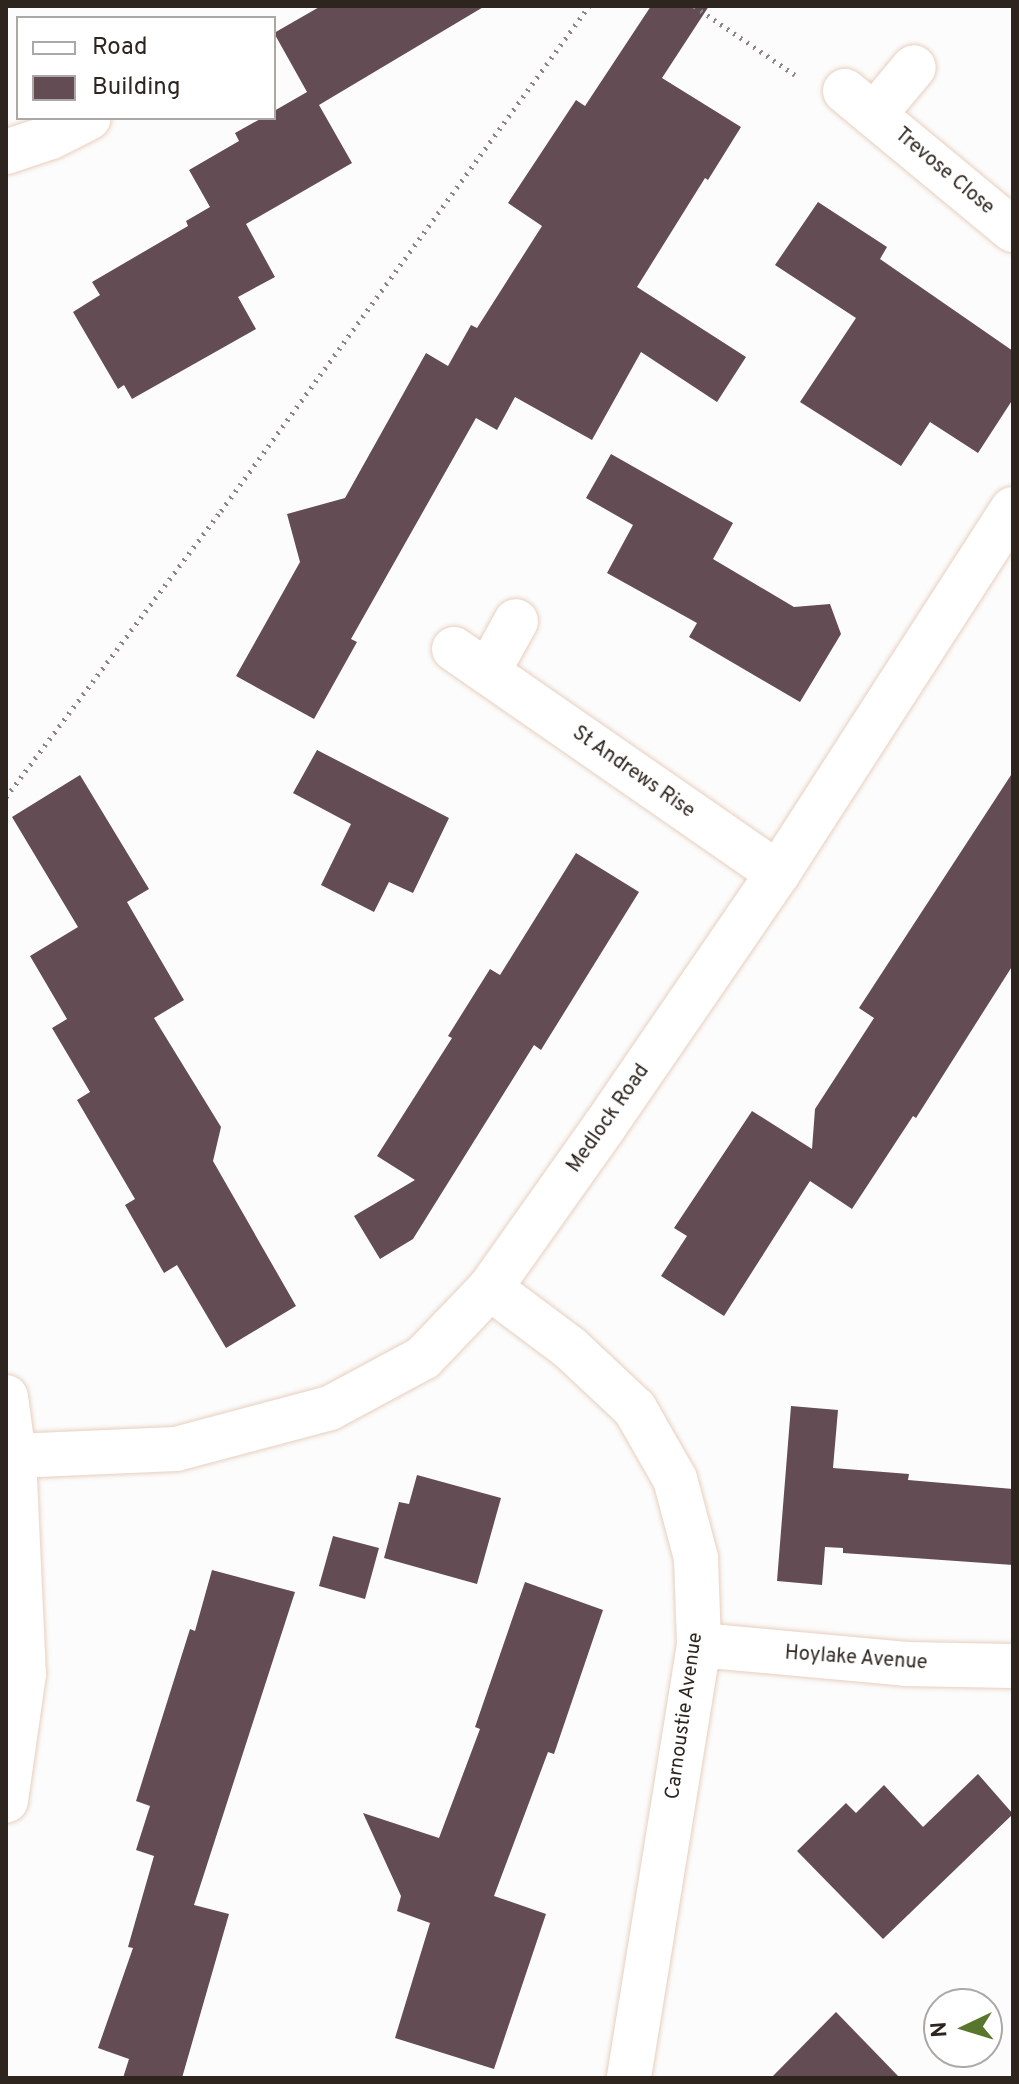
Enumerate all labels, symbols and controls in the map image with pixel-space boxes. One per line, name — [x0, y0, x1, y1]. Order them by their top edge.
legend — [16, 16, 276, 120]
text: Road — [92, 33, 148, 63]
text: Building — [92, 73, 181, 103]
street label: Trevose Close — [889, 123, 999, 221]
street label: St Andrews Rise — [567, 722, 699, 824]
street label: Medlock Road — [563, 1060, 655, 1178]
street label: Carnoustie Avenue — [661, 1631, 709, 1801]
street label: Hoylake Avenue — [783, 1642, 929, 1676]
north arrow — [923, 1988, 1003, 2068]
text: N — [927, 2021, 955, 2038]

